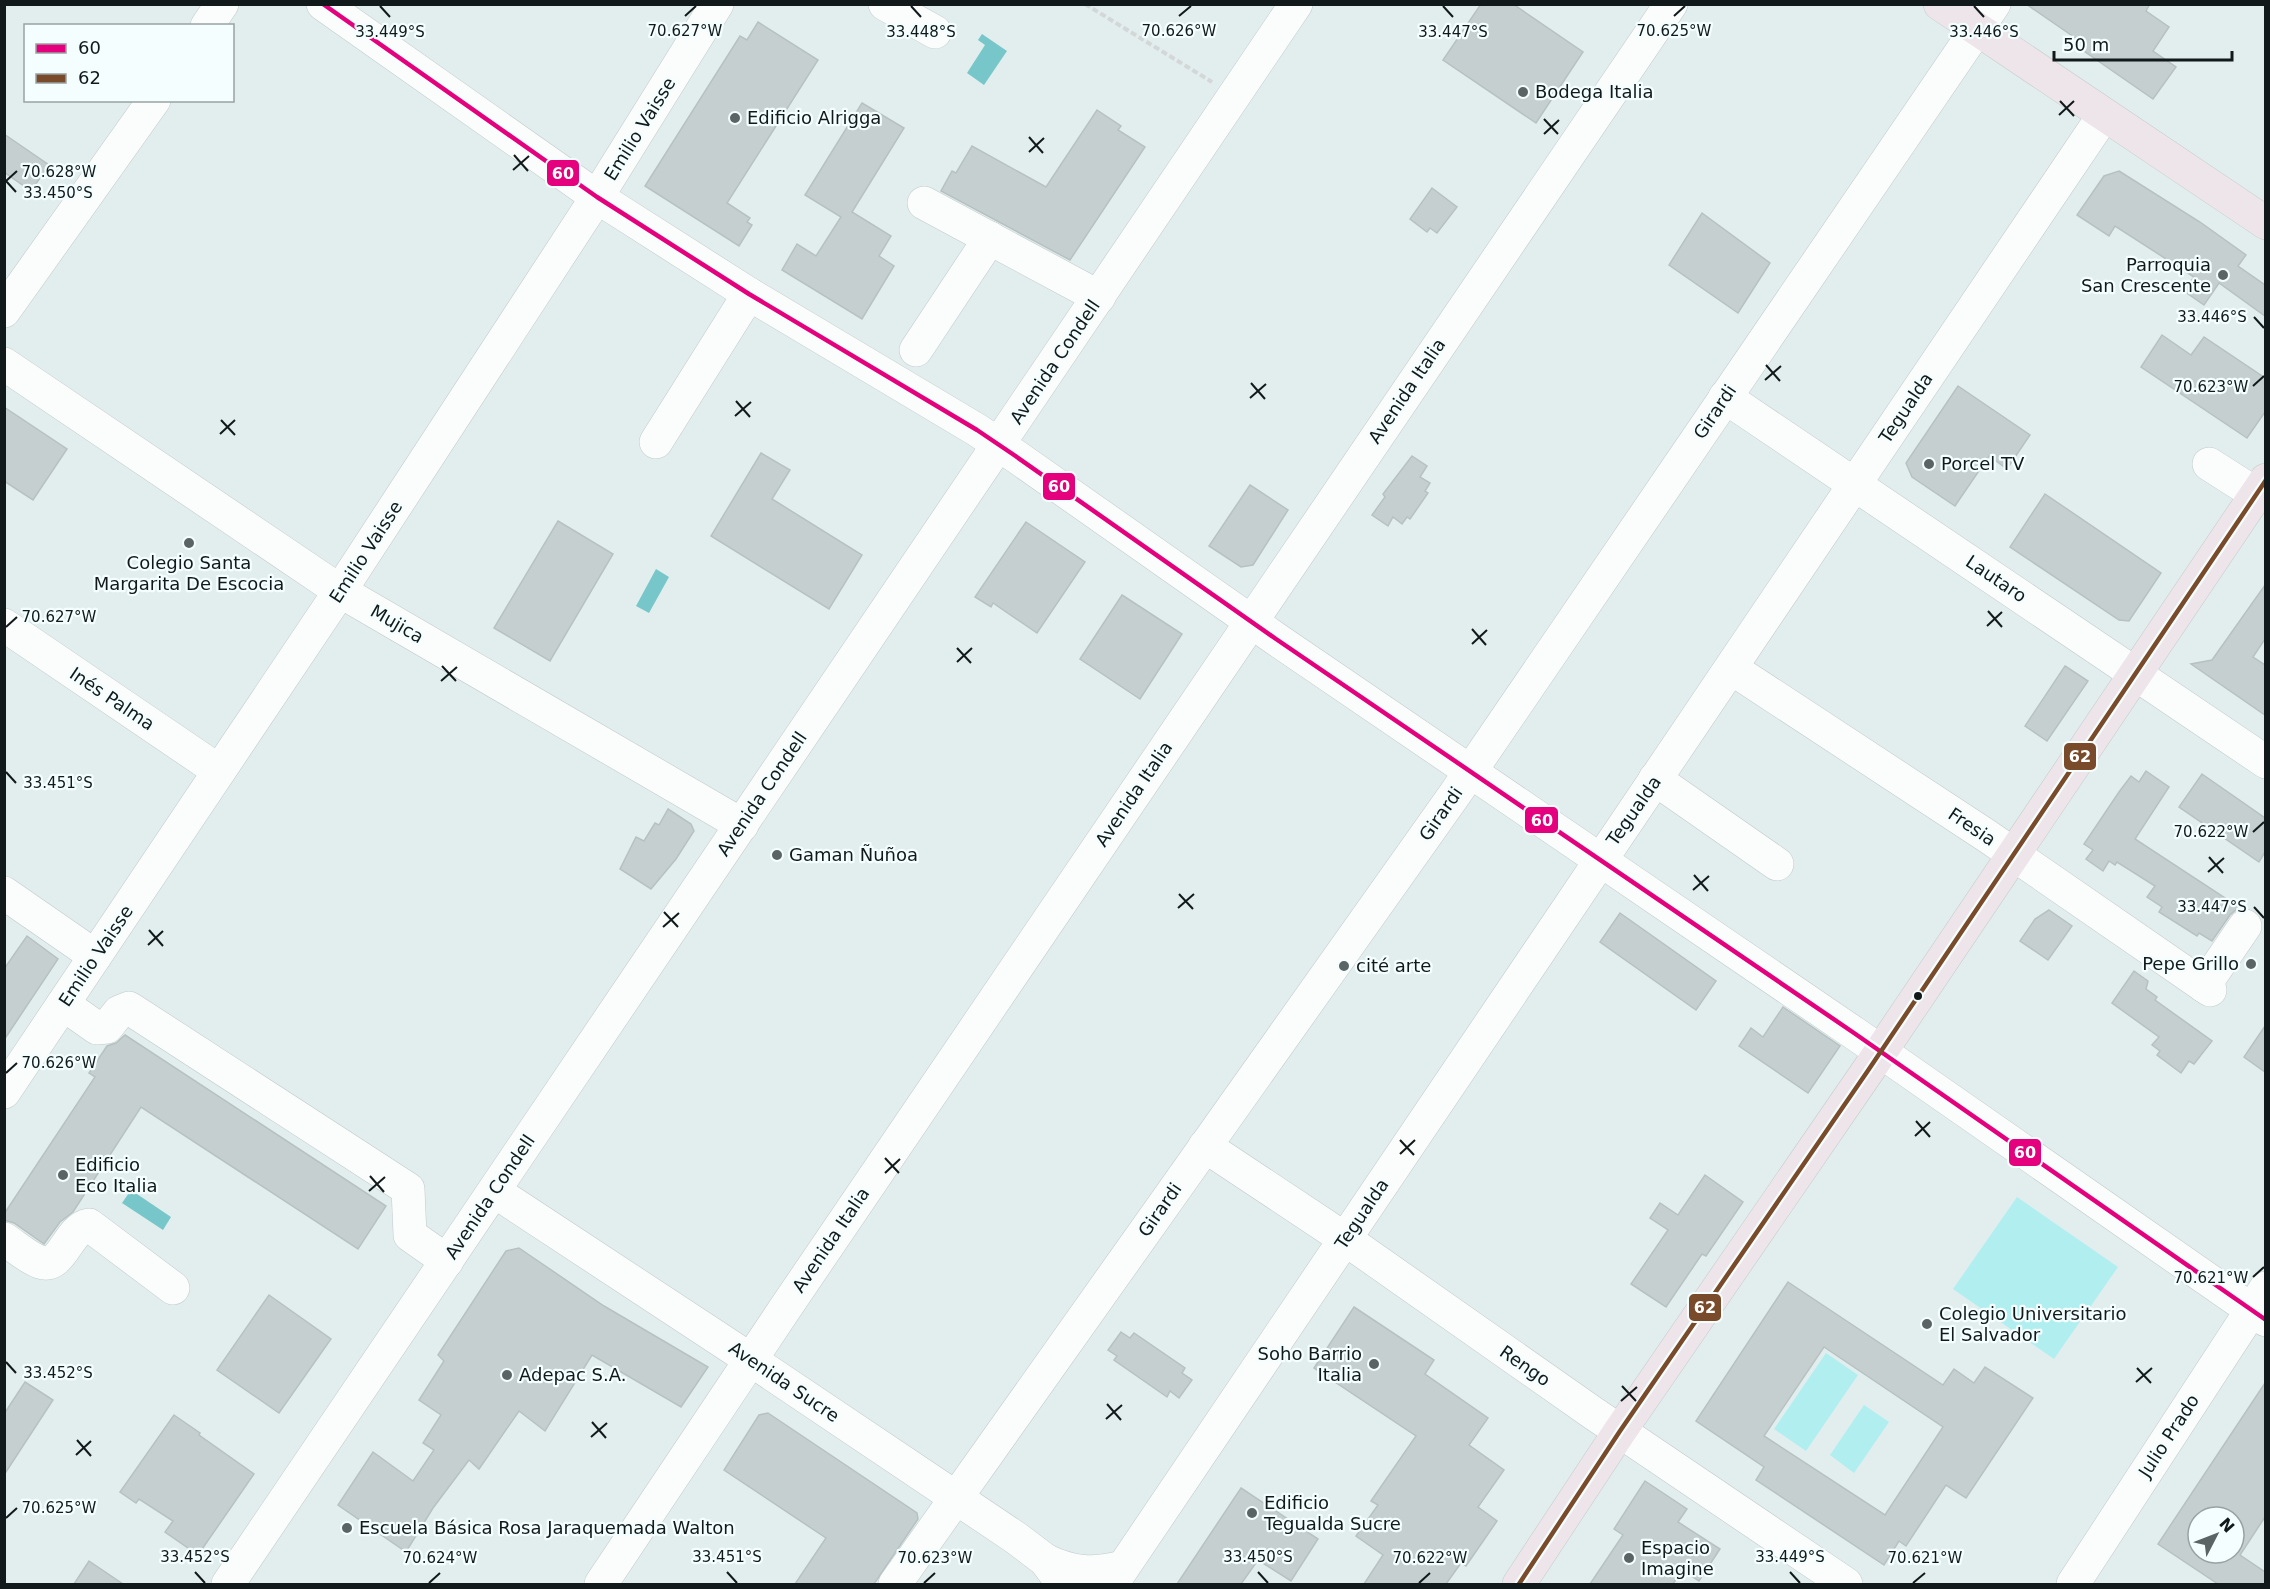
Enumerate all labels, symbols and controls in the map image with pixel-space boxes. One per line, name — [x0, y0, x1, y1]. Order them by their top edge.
text: 70.627°W — [648, 22, 723, 40]
text: 70.626°W — [1142, 22, 1217, 40]
text: 70.625°W — [1637, 22, 1712, 40]
text: 33.449°S — [355, 23, 425, 41]
text: 33.448°S — [886, 23, 956, 41]
text: 33.447°S — [1418, 23, 1488, 41]
text: 33.446°S — [1949, 23, 2019, 41]
legend — [24, 24, 234, 102]
scale bar — [2054, 24, 2232, 62]
text: 50 m — [2063, 34, 2109, 55]
text: 60 — [78, 37, 101, 58]
text: 62 — [78, 67, 101, 88]
street label: Emilio Vaisse — [600, 73, 680, 184]
place label: Bodega Italia — [1535, 81, 1653, 102]
marker: Bodega Italia — [1516, 85, 1530, 99]
place label: Edificio Alrigga — [747, 107, 881, 128]
marker: Edificio Alrigga — [728, 111, 742, 125]
line badge: 60 — [546, 159, 580, 187]
text: 70.628°W — [22, 163, 97, 181]
text: 60 — [552, 164, 574, 183]
text: 33.450°S — [23, 184, 93, 202]
place label: Parroquia San Crescente — [2081, 254, 2211, 296]
marker: Parroquia San Crescente — [2216, 268, 2230, 282]
street label: Avenida Condell — [1005, 296, 1104, 428]
text: 33.446°S — [2177, 308, 2247, 326]
street label: Avenida Italia — [1364, 334, 1449, 447]
street label: Tegualda — [1874, 369, 1937, 448]
text: 70.623°W — [2174, 378, 2249, 396]
street label: Girardi — [1689, 381, 1740, 443]
place label: Porcel TV — [1941, 453, 2025, 474]
marker: Porcel TV — [1922, 457, 1936, 471]
line badge: 60 — [1042, 472, 1076, 501]
text: 60 — [1048, 477, 1070, 496]
street label: Emilio Vaisse — [325, 497, 406, 607]
marker: Colegio Santa Margarita De Escocia — [182, 536, 196, 550]
street label: Lautaro — [1962, 551, 2031, 606]
place label: Colegio Santa Margarita De Escocia — [94, 552, 284, 594]
street label: Mujica — [367, 600, 428, 647]
text: 70.627°W — [22, 608, 97, 626]
street label: Inés Palma — [66, 663, 159, 735]
street label: Avenida Condell — [712, 728, 811, 860]
street label: Avenida Italia — [1091, 737, 1176, 850]
line badge: 62 — [2063, 742, 2097, 771]
text: 62 — [2069, 747, 2091, 766]
street label: Tegualda — [1601, 772, 1665, 850]
text: 33.451°S — [23, 774, 93, 792]
street label: Girardi — [1415, 783, 1467, 845]
street label: Fresia — [1945, 803, 2000, 850]
line badge: 60 — [1524, 806, 1559, 834]
text: 60 — [1531, 811, 1553, 830]
text: 70.622°W — [2174, 823, 2249, 841]
place label: Gaman Ñuñoa — [789, 844, 918, 865]
marker: Gaman Ñuñoa — [770, 848, 784, 862]
text: 33.447°S — [2177, 898, 2247, 916]
street label: Emilio Vaisse — [54, 901, 137, 1010]
place label: Pepe Grillo — [2142, 953, 2239, 974]
place label: cité arte — [1356, 955, 1431, 976]
marker: Pepe Grillo — [2244, 957, 2258, 971]
marker: cité arte — [1337, 959, 1351, 973]
unlabelled marker — [1912, 990, 1924, 1002]
text: 70.626°W — [22, 1054, 97, 1072]
street label: Avenida Condell — [440, 1131, 539, 1263]
line badge: 60 — [2008, 1138, 2042, 1167]
text: 60 — [2014, 1143, 2036, 1162]
place label: Edificio Eco Italia — [75, 1154, 157, 1196]
marker: Edificio Eco Italia — [56, 1168, 70, 1182]
street label: Tegualda — [1330, 1175, 1393, 1254]
street label: Girardi — [1134, 1179, 1186, 1241]
street label: Avenida Italia — [788, 1183, 873, 1296]
text: 70.621°W — [2174, 1269, 2249, 1287]
line badge: 62 — [1688, 1293, 1722, 1322]
text: 62 — [1694, 1298, 1716, 1317]
place label: Colegio Universitario El Salvador — [1939, 1303, 2126, 1345]
marker: Colegio Universitario El Salvador — [1920, 1317, 1934, 1331]
street label: Avenida Sucre — [725, 1337, 843, 1426]
street label: Rengo — [1496, 1341, 1555, 1390]
place label: Soho Barrio Italia — [1258, 1343, 1362, 1385]
marker: Soho Barrio Italia — [1367, 1357, 1381, 1371]
text: 33.452°S — [23, 1364, 93, 1382]
place label: Adepac S.A. — [519, 1364, 626, 1385]
marker: Adepac S.A. — [500, 1368, 514, 1382]
street label: Julio Prado — [2133, 1390, 2203, 1482]
place label: Edificio Tegualda Sucre — [1263, 1492, 1401, 1534]
text: 70.625°W — [22, 1499, 97, 1517]
north arrow — [2186, 1505, 2246, 1565]
marker: Edificio Tegualda Sucre — [1245, 1506, 1259, 1520]
text: N — [2215, 1514, 2238, 1537]
place label: Escuela Básica Rosa Jaraquemada Walton — [359, 1517, 735, 1538]
marker: Escuela Básica Rosa Jaraquemada Walton — [340, 1521, 354, 1535]
place label: Espacio Imagine — [1641, 1537, 1714, 1579]
text: 33.452°S — [160, 1548, 230, 1566]
text: 33.451°S — [692, 1548, 762, 1566]
text: 33.450°S — [1223, 1548, 1293, 1566]
text: 33.449°S — [1755, 1548, 1825, 1566]
text: 70.624°W — [403, 1549, 478, 1567]
text: 70.623°W — [898, 1549, 973, 1567]
text: 70.622°W — [1393, 1549, 1468, 1567]
text: 70.621°W — [1888, 1549, 1963, 1567]
marker: Espacio Imagine — [1622, 1551, 1636, 1565]

